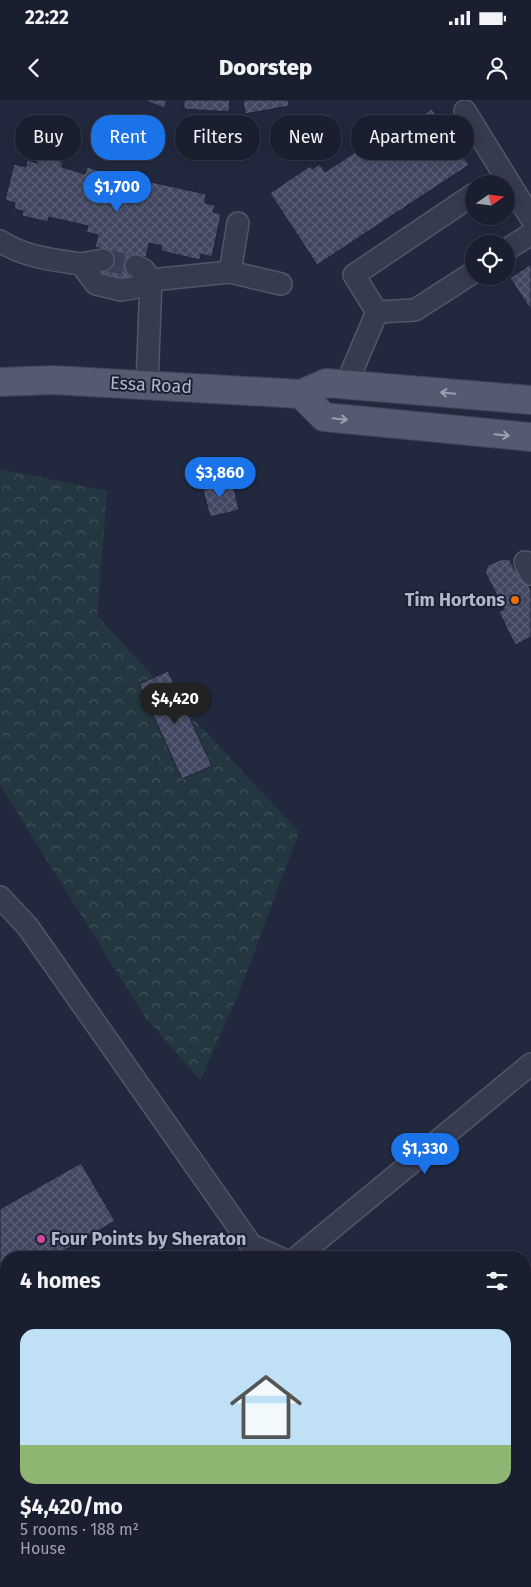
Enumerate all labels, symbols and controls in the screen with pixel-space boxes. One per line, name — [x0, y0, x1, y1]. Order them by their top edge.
text: 22:22 — [25, 6, 69, 29]
icon: back — [20, 54, 48, 82]
text: Doorstep — [219, 54, 312, 81]
icon: person — [483, 54, 511, 82]
chip: Buy — [15, 115, 81, 160]
chip: Rent — [91, 115, 165, 160]
chip: Filters — [175, 115, 260, 160]
chip: New — [270, 115, 341, 160]
chip: Apartment — [351, 115, 474, 160]
pin: $1,700 — [76, 170, 158, 213]
north arrow — [465, 175, 515, 225]
map controls — [465, 175, 515, 285]
text: $1,700 — [94, 177, 140, 196]
button: locate — [465, 235, 515, 285]
street label: Essa Road — [109, 372, 193, 398]
one-way arrow — [440, 388, 456, 398]
one-way arrow — [332, 414, 348, 424]
one-way arrow — [494, 430, 510, 439]
pin: $3,860 — [179, 456, 261, 499]
text: $3,860 — [196, 463, 244, 482]
place label: Tim Hortons — [405, 589, 505, 611]
marker: Tim Hortons — [509, 594, 521, 606]
pin: $4,420 — [134, 682, 216, 725]
text: $4,420 — [151, 689, 199, 708]
pin: $1,330 — [384, 1132, 466, 1175]
text: $1,330 — [402, 1139, 448, 1158]
place label: Four Points by Sheraton — [51, 1228, 246, 1250]
marker: Four Points by Sheraton — [35, 1233, 47, 1245]
icon: filters — [483, 1267, 511, 1295]
text: 4 homes — [20, 1268, 101, 1294]
icon: home — [221, 1362, 311, 1452]
text: $4,420/mo — [20, 1494, 123, 1520]
text: 5 rooms · 188 m² — [20, 1520, 139, 1539]
text: House — [20, 1539, 66, 1558]

